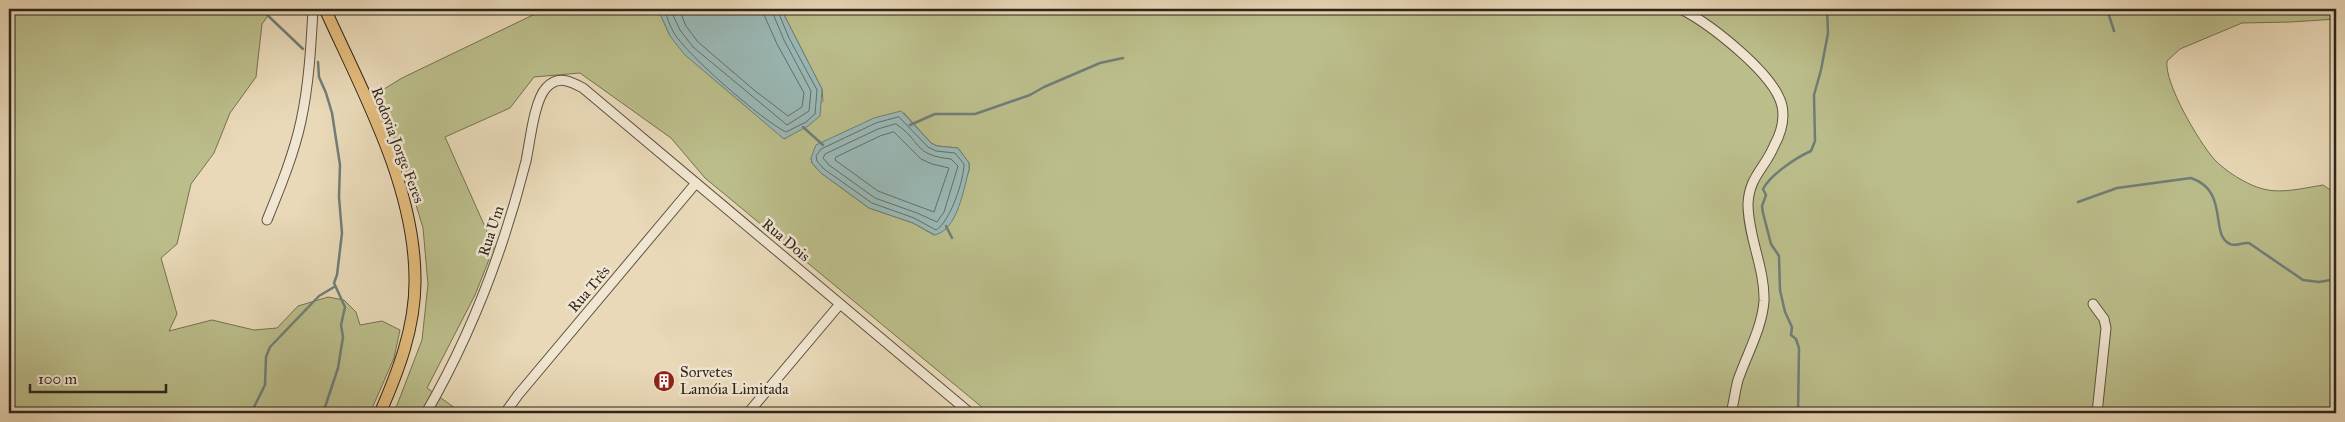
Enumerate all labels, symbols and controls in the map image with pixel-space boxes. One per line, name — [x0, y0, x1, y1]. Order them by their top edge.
street label: Rodovia Jorge Feres — [367, 85, 428, 206]
street label: Rua Um — [474, 203, 508, 259]
street label: Rua Dois — [758, 215, 814, 265]
street label: Rua Três — [564, 262, 614, 316]
scale bar — [30, 362, 166, 394]
place label: Sorvetes Lamóia Limitada — [680, 363, 789, 398]
building icon: Sorvetes Lamóia Limitada — [652, 369, 676, 393]
text: 100 m — [38, 370, 78, 388]

